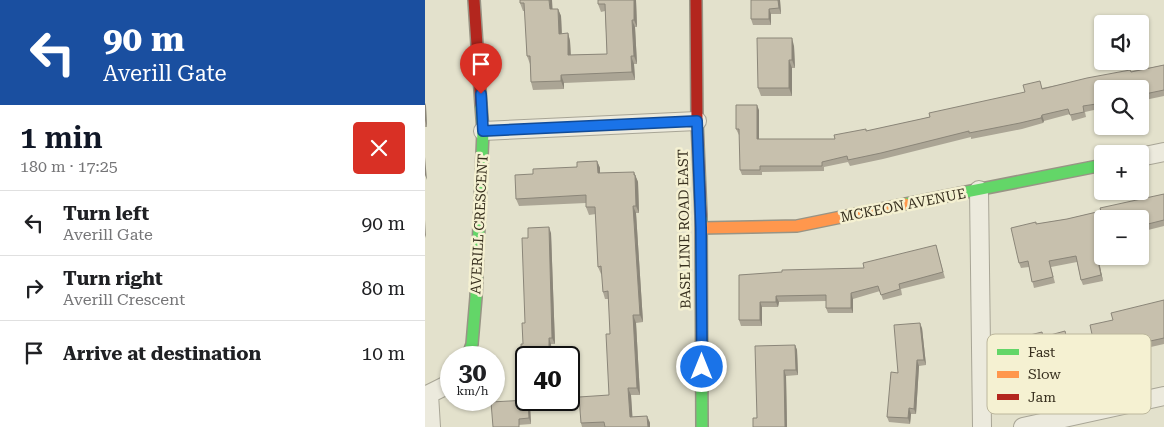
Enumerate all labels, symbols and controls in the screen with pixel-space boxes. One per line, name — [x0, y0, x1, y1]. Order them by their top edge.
map controls — [1094, 15, 1149, 265]
button: sound — [1094, 15, 1149, 70]
text: 90 m — [103, 19, 185, 60]
icon: left — [20, 20, 85, 85]
pin — [460, 43, 502, 94]
icon: arrive — [467, 50, 495, 78]
text: Averill Gate — [103, 61, 227, 86]
button: search — [1094, 80, 1149, 135]
text: 1 min — [20, 120, 103, 155]
button: close — [353, 122, 405, 174]
button: + — [1094, 145, 1149, 200]
street label: BASE LINE ROAD EAST — [675, 149, 693, 309]
street label: AVERILL CRESCENT — [467, 153, 491, 295]
text: 180 m · 17:25 — [20, 157, 118, 176]
street label: MCKEON AVENUE — [839, 185, 967, 225]
text: Turn left — [63, 202, 149, 225]
icon: left — [20, 209, 48, 237]
button: − — [1094, 210, 1149, 265]
text: 90 m — [362, 212, 405, 235]
text: Averill Gate — [63, 225, 153, 244]
text: Turn right — [63, 267, 163, 290]
icon: right — [20, 274, 48, 302]
text: 80 m — [362, 277, 405, 300]
text: Averill Crescent — [63, 290, 185, 309]
legend — [987, 334, 1151, 414]
icon: arrive — [20, 339, 48, 367]
position arrow — [675, 340, 727, 392]
text: Arrive at destination — [63, 342, 261, 365]
text: 10 m — [362, 342, 405, 365]
text: Fast — [1028, 344, 1055, 360]
speed limit sign: 40 — [515, 346, 580, 411]
text: 30 — [458, 358, 487, 387]
text: Slow — [1028, 366, 1061, 382]
text: km/h — [456, 384, 489, 398]
text: Jam — [1028, 389, 1056, 405]

